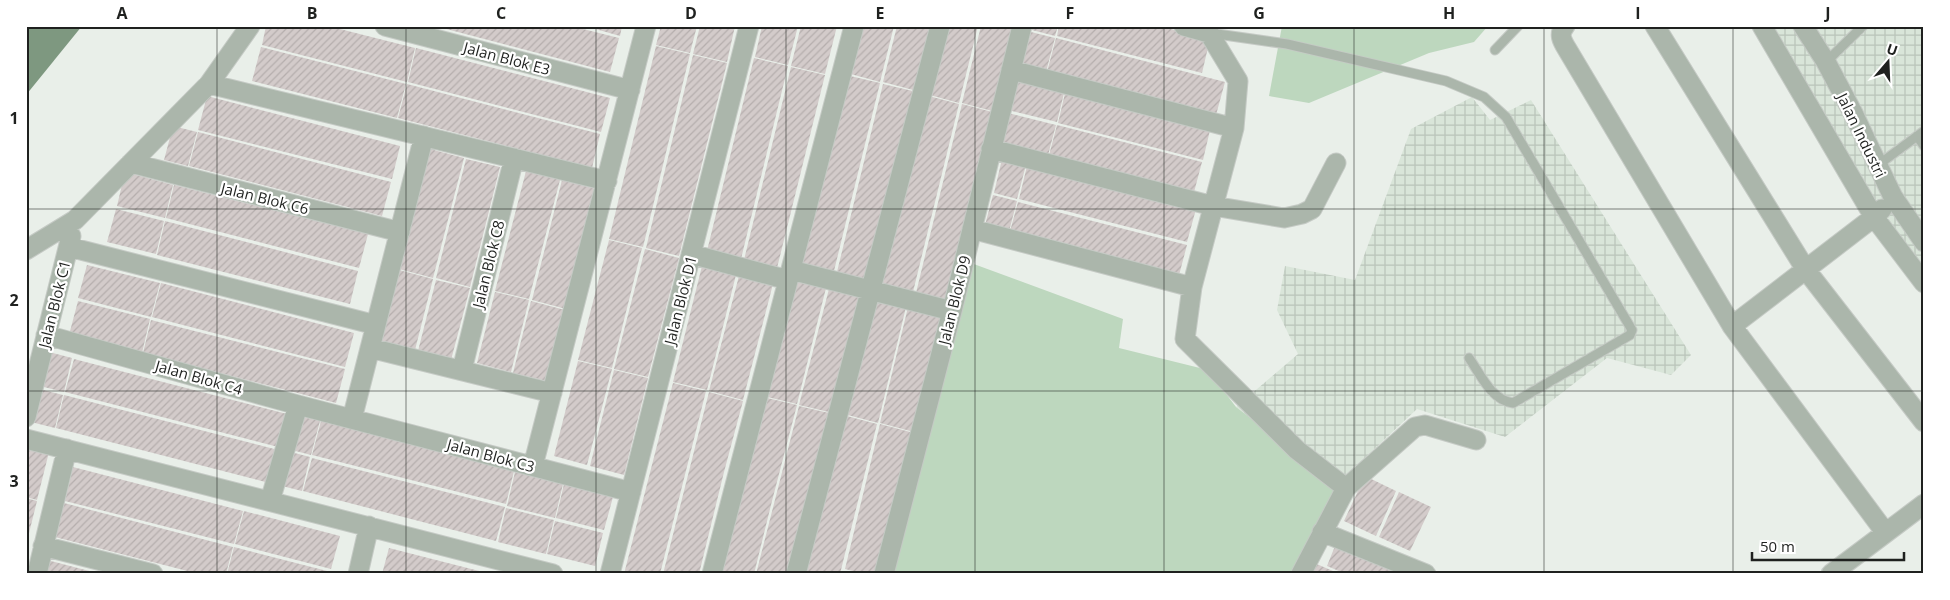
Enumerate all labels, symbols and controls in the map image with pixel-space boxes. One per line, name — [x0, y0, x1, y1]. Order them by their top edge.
text: A — [116, 2, 128, 24]
text: B — [307, 2, 317, 24]
text: C — [496, 2, 506, 24]
text: D — [685, 2, 697, 24]
text: E — [876, 2, 885, 24]
text: F — [1066, 2, 1074, 24]
text: G — [1253, 2, 1265, 24]
text: H — [1443, 2, 1455, 24]
text: I — [1635, 2, 1641, 24]
text: J — [1823, 2, 1831, 24]
street label: Jalan Blok E3 — [460, 36, 552, 79]
north arrow — [1862, 38, 1912, 88]
text: U — [1884, 39, 1900, 60]
street label: Jalan Industri — [1832, 88, 1891, 181]
text: 1 — [9, 107, 19, 129]
street label: Jalan Blok C6 — [217, 177, 311, 219]
street label: Jalan Blok C8 — [467, 218, 509, 312]
street label: Jalan Blok D1 — [659, 253, 701, 349]
street label: Jalan Blok D9 — [933, 253, 975, 349]
street label: Jalan Blok C1 — [33, 258, 75, 352]
text: 2 — [9, 289, 19, 311]
street label: Jalan Blok C4 — [151, 354, 245, 399]
street label: Jalan Blok C3 — [443, 433, 537, 476]
text: 3 — [9, 470, 19, 492]
scale bar — [1752, 530, 1905, 562]
text: 50 m — [1760, 536, 1795, 556]

